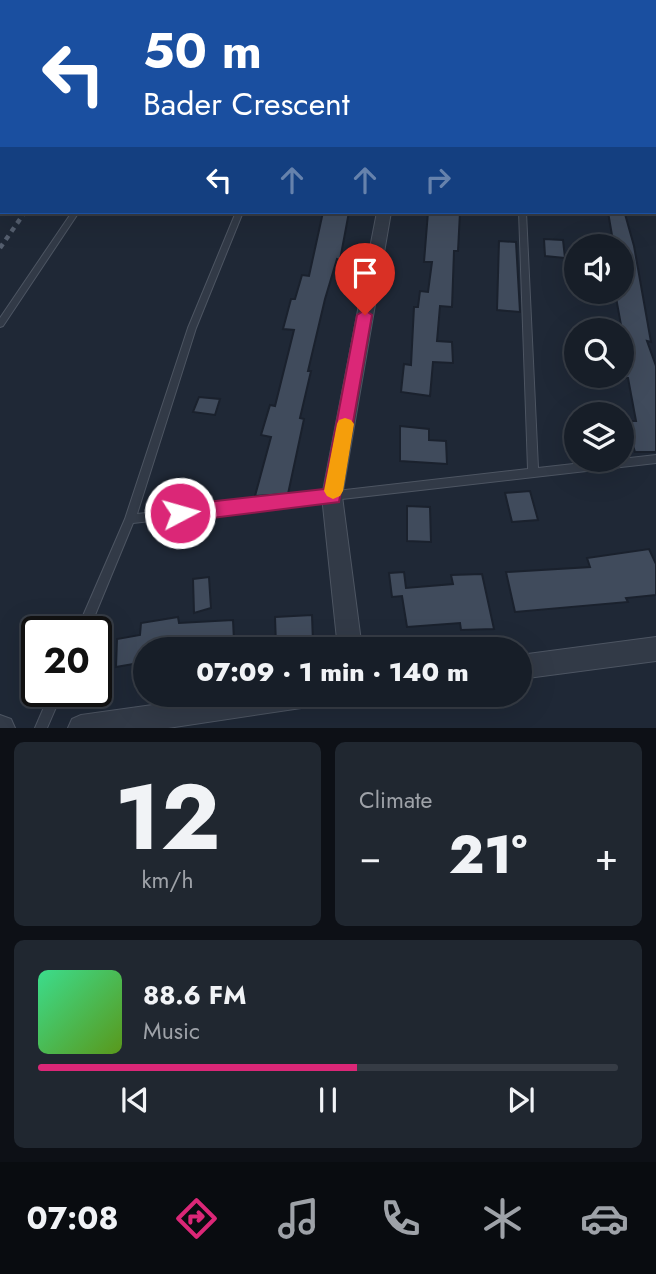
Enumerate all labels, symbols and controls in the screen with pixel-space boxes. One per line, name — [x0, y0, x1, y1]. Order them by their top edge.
text: 50 m — [143, 16, 262, 86]
icon: left — [28, 28, 119, 119]
text: Bader Crescent — [143, 81, 350, 127]
icon: left — [200, 161, 238, 199]
icon: ahead — [273, 161, 311, 199]
icon: ahead — [346, 161, 384, 199]
icon: right — [419, 161, 457, 199]
map controls — [564, 234, 634, 472]
button: sound — [564, 234, 634, 304]
pin — [335, 243, 395, 315]
icon: arrive — [346, 254, 384, 292]
button: search — [564, 318, 634, 388]
button: layers — [564, 402, 634, 472]
position arrow — [143, 476, 217, 550]
speed limit sign: 20 — [21, 616, 112, 707]
text: 07:09 · 1 min · 140 m — [196, 653, 469, 691]
text: 12 — [114, 752, 221, 883]
text: Climate — [359, 783, 432, 817]
text: 21° — [449, 817, 527, 893]
text: − — [359, 829, 381, 884]
text: + — [595, 829, 618, 884]
text: km/h — [142, 863, 193, 897]
text: 88.6 FM — [143, 976, 246, 1014]
text: Music — [143, 1014, 200, 1048]
icon: previous — [116, 1081, 154, 1119]
icon: pause — [309, 1081, 347, 1119]
icon: next — [502, 1081, 540, 1119]
icon: directions — [172, 1194, 221, 1243]
icon: music — [274, 1194, 323, 1243]
icon: phone — [376, 1194, 425, 1243]
icon: climate — [478, 1194, 527, 1243]
icon: car — [580, 1194, 629, 1243]
text: 07:08 — [27, 1195, 119, 1241]

